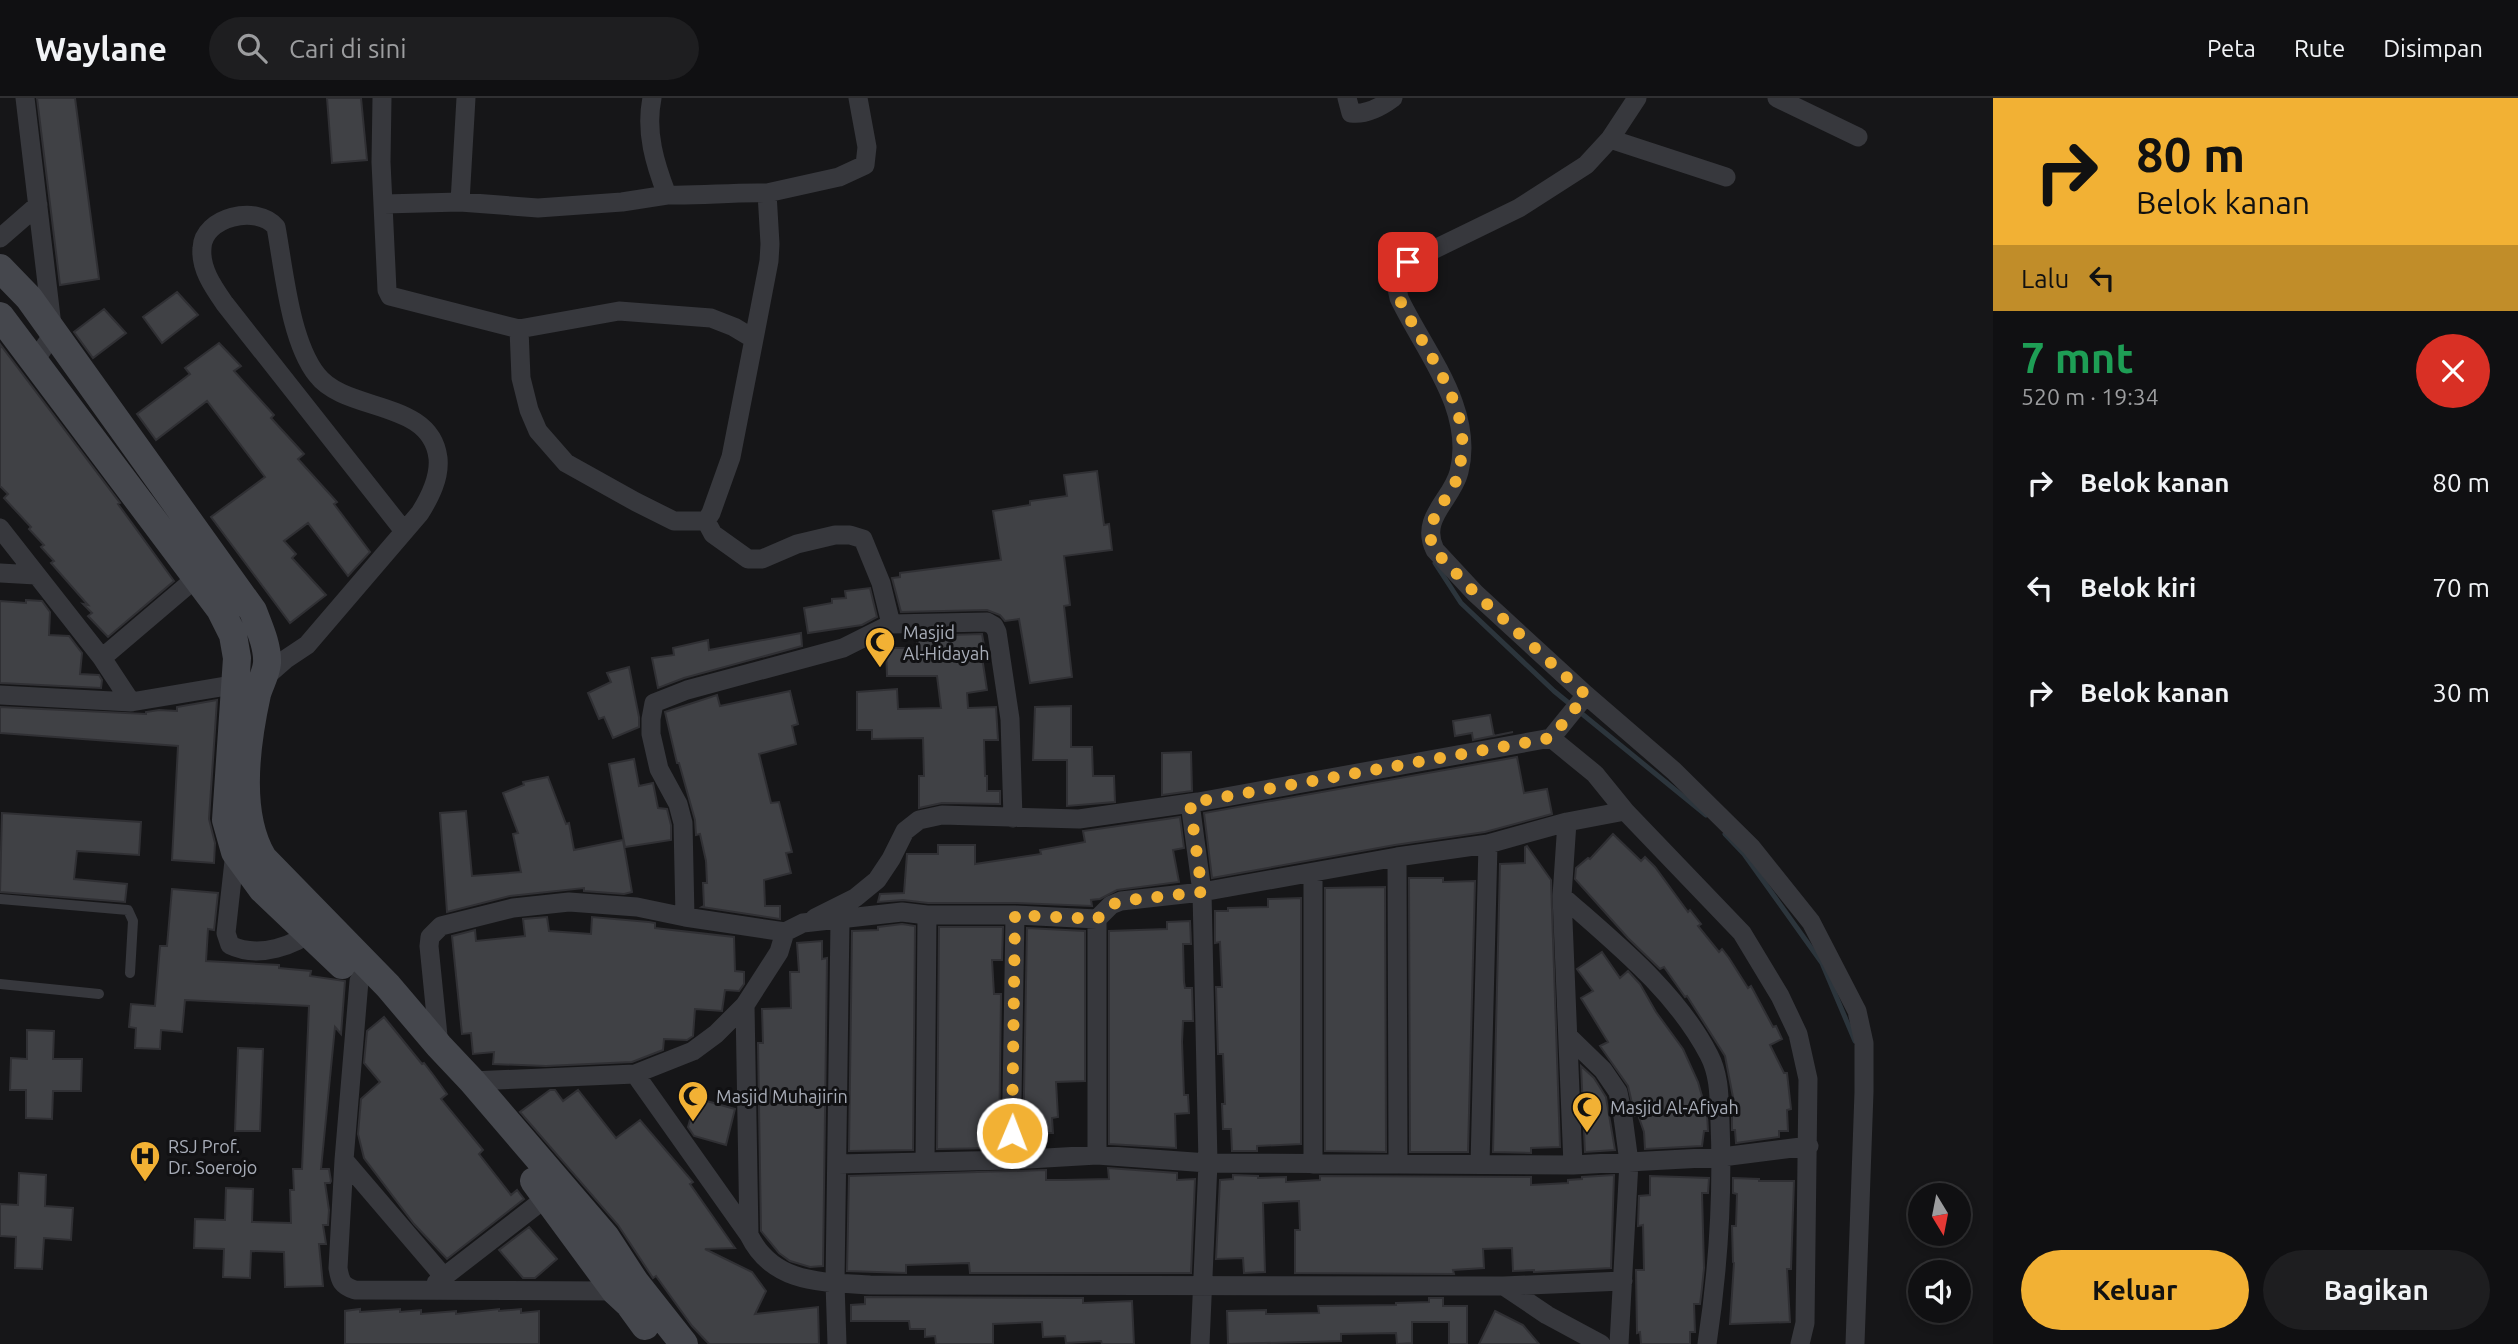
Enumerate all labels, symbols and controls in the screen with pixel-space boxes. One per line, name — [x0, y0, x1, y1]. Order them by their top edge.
search box — [209, 17, 699, 80]
icon: search — [233, 29, 271, 67]
text: Waylane — [35, 30, 167, 67]
text: Cari di sini — [289, 34, 407, 63]
text: Peta — [2207, 35, 2256, 62]
text: Rute — [2294, 35, 2345, 62]
text: Disimpan — [2383, 35, 2483, 62]
icon: right — [2021, 126, 2112, 217]
text: 80 m — [2136, 126, 2245, 181]
text: Belok kanan — [2136, 184, 2310, 220]
pin — [1378, 232, 1438, 292]
icon: arrive — [1389, 243, 1427, 281]
icon: left — [2083, 259, 2121, 297]
text: Lalu — [2021, 264, 2069, 293]
text: 7 mnt — [2021, 334, 2134, 381]
button: close — [2416, 334, 2490, 408]
text: 520 m · 19:34 — [2021, 384, 2159, 409]
icon: right — [2021, 464, 2059, 502]
text: Belok kanan — [2080, 468, 2230, 497]
text: 80 m — [2432, 468, 2490, 497]
icon: left — [2021, 569, 2059, 607]
text: Belok kiri — [2080, 573, 2196, 602]
text: 70 m — [2432, 573, 2490, 602]
place label: Masjid Al-Hidayah — [903, 622, 990, 663]
mosque icon: Masjid Al-Hidayah — [863, 625, 897, 669]
icon: right — [2021, 674, 2059, 712]
text: Belok kanan — [2080, 678, 2230, 707]
text: 30 m — [2432, 678, 2490, 707]
mosque icon: Masjid Muhajirin — [676, 1079, 710, 1123]
place label: Masjid Muhajirin — [716, 1086, 848, 1106]
mosque icon: Masjid Al-Afiyah — [1570, 1090, 1604, 1134]
position arrow — [975, 1096, 1049, 1170]
place label: Masjid Al-Afiyah — [1610, 1097, 1739, 1117]
place label: RSJ Prof. Dr. Soerojo — [168, 1136, 257, 1177]
hospital icon: RSJ Prof. Dr. Soerojo — [128, 1139, 162, 1183]
north arrow — [1908, 1183, 1970, 1246]
map controls — [1908, 1183, 1971, 1323]
button: Keluar — [2021, 1250, 2249, 1330]
button: Bagikan — [2263, 1250, 2490, 1330]
button: sound — [1908, 1260, 1971, 1323]

